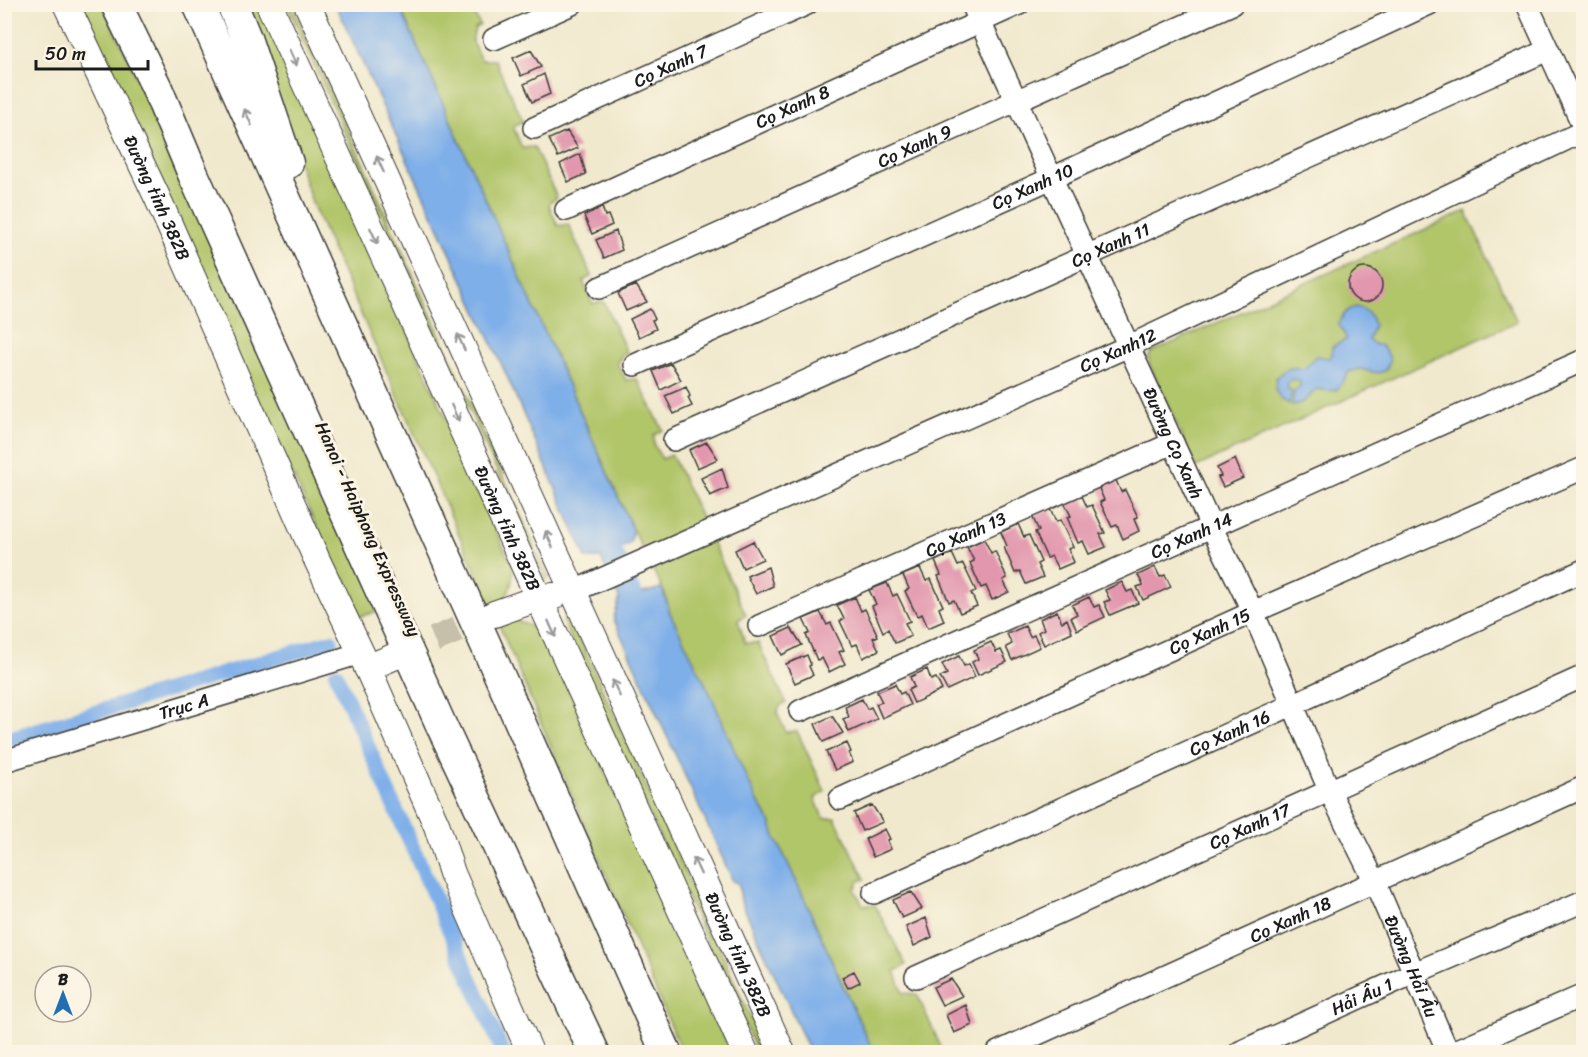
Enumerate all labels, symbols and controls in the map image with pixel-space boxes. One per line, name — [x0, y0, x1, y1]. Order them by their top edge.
scale bar — [36, 33, 148, 71]
street label: Cọ Xanh 7 — [628, 34, 715, 97]
text: 50 m — [45, 38, 86, 70]
one-way arrow — [288, 48, 300, 66]
street label: Cọ Xanh 8 — [750, 76, 835, 138]
one-way arrow — [242, 108, 254, 126]
street label: Cọ Xanh 9 — [872, 116, 957, 177]
street label: Đường tỉnh 382B — [114, 130, 199, 266]
street label: Cọ Xanh 10 — [986, 154, 1079, 219]
one-way arrow — [374, 156, 385, 174]
street label: Cọ Xanh 11 — [1066, 213, 1156, 277]
one-way arrow — [368, 226, 380, 244]
street label: Cọ Xanh12 — [1074, 319, 1162, 382]
one-way arrow — [455, 333, 466, 351]
street label: Đường Cọ Xanh — [1134, 382, 1213, 504]
one-way arrow — [450, 403, 461, 421]
street label: Hanoi - Haiphong Expressway — [306, 416, 430, 643]
street label: Đường tỉnh 382B — [465, 461, 550, 596]
street label: Cọ Xanh 13 — [920, 503, 1012, 567]
street label: Cọ Xanh 14 — [1145, 503, 1238, 568]
one-way arrow — [543, 530, 554, 548]
street label: Cọ Xanh 15 — [1164, 599, 1256, 664]
one-way arrow — [547, 619, 559, 637]
one-way arrow — [609, 680, 621, 698]
street label: Trục A — [155, 684, 213, 729]
street label: Cọ Xanh 16 — [1184, 701, 1276, 765]
street label: Cọ Xanh 17 — [1204, 794, 1297, 859]
one-way arrow — [690, 857, 702, 875]
street label: Đường tỉnh 382B — [696, 887, 780, 1023]
street label: Cọ Xanh 18 — [1244, 887, 1337, 952]
street label: Đường Hải Âu — [1375, 910, 1448, 1023]
north arrow — [33, 964, 93, 1024]
text: B — [58, 965, 69, 994]
street label: Hải Âu 1 — [1326, 968, 1399, 1025]

